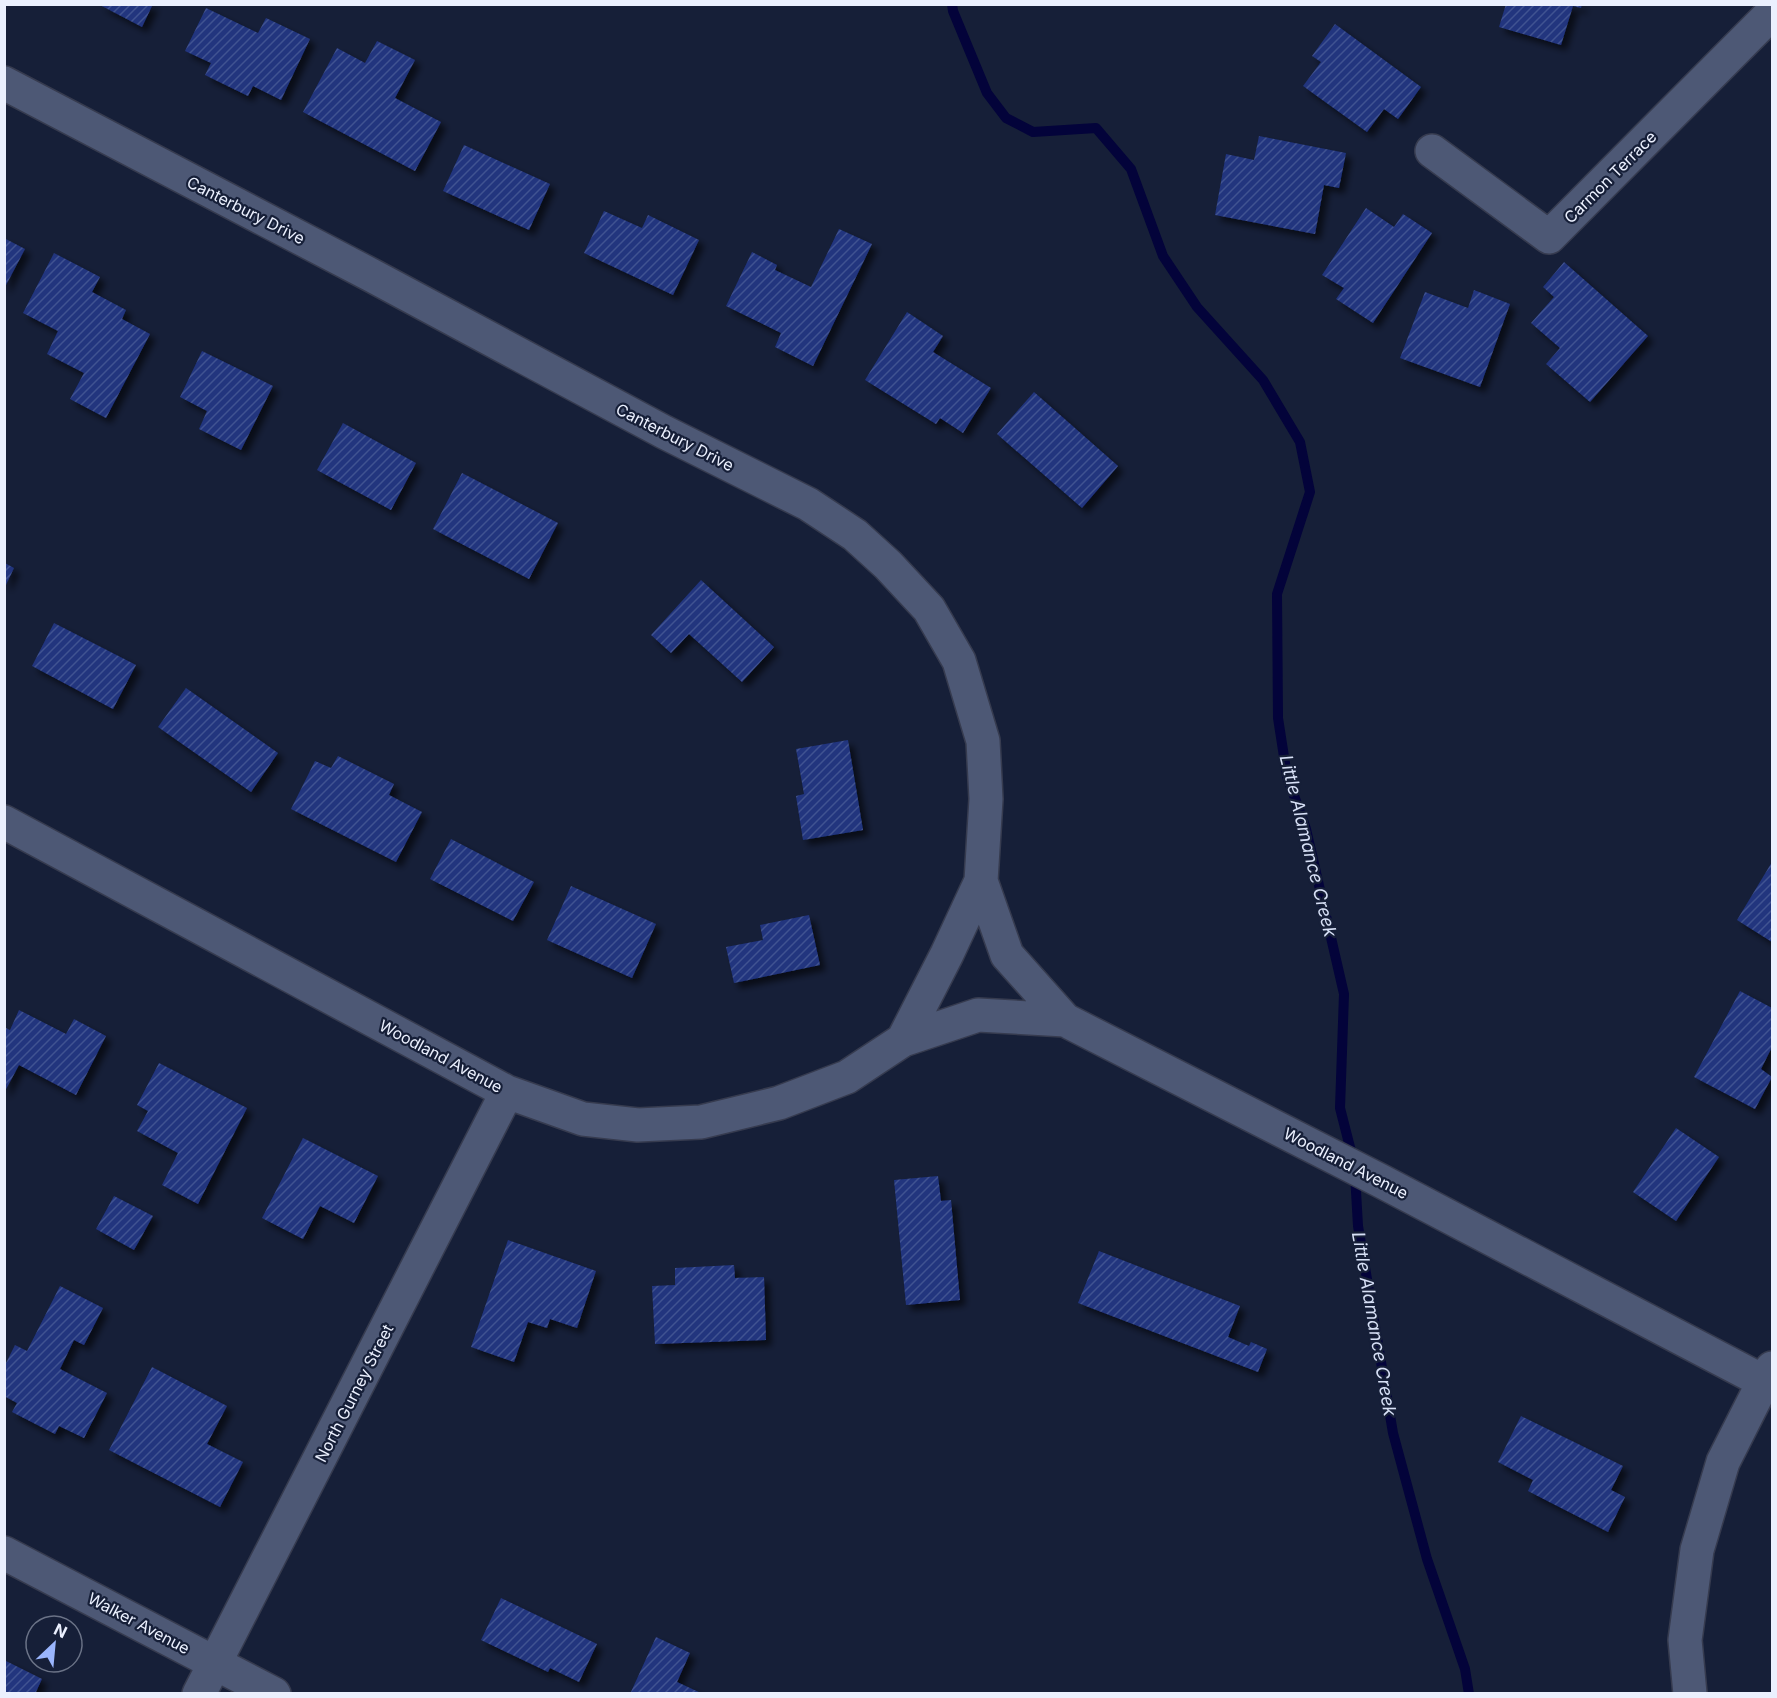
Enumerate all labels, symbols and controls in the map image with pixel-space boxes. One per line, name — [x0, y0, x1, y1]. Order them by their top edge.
street label: Carmon Terrace — [1560, 127, 1660, 227]
street label: Canterbury Drive — [184, 172, 308, 248]
street label: Canterbury Drive — [613, 399, 737, 475]
water label: Little Alamance Creek — [1276, 753, 1342, 940]
street label: Woodland Avenue — [376, 1015, 506, 1097]
street label: Woodland Avenue — [1281, 1123, 1411, 1203]
water label: Little Alamance Creek — [1348, 1230, 1401, 1419]
street label: North Gurney Street — [311, 1321, 397, 1465]
street label: Walker Avenue — [85, 1588, 193, 1658]
north arrow — [24, 1614, 84, 1674]
text: N — [51, 1619, 70, 1642]

